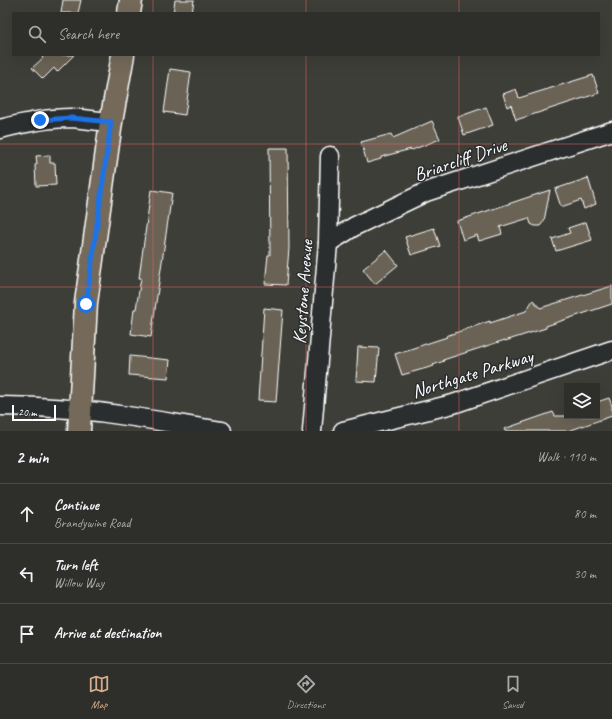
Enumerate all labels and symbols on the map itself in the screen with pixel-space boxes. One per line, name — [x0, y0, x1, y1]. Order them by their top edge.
route end — [31, 111, 49, 129]
street label: Briarcliff Drive — [411, 132, 512, 187]
street label: Keystone Avenue — [287, 238, 319, 345]
route start — [77, 295, 95, 313]
street label: Northgate Parkway — [409, 344, 537, 404]
scale bar — [12, 403, 56, 422]

